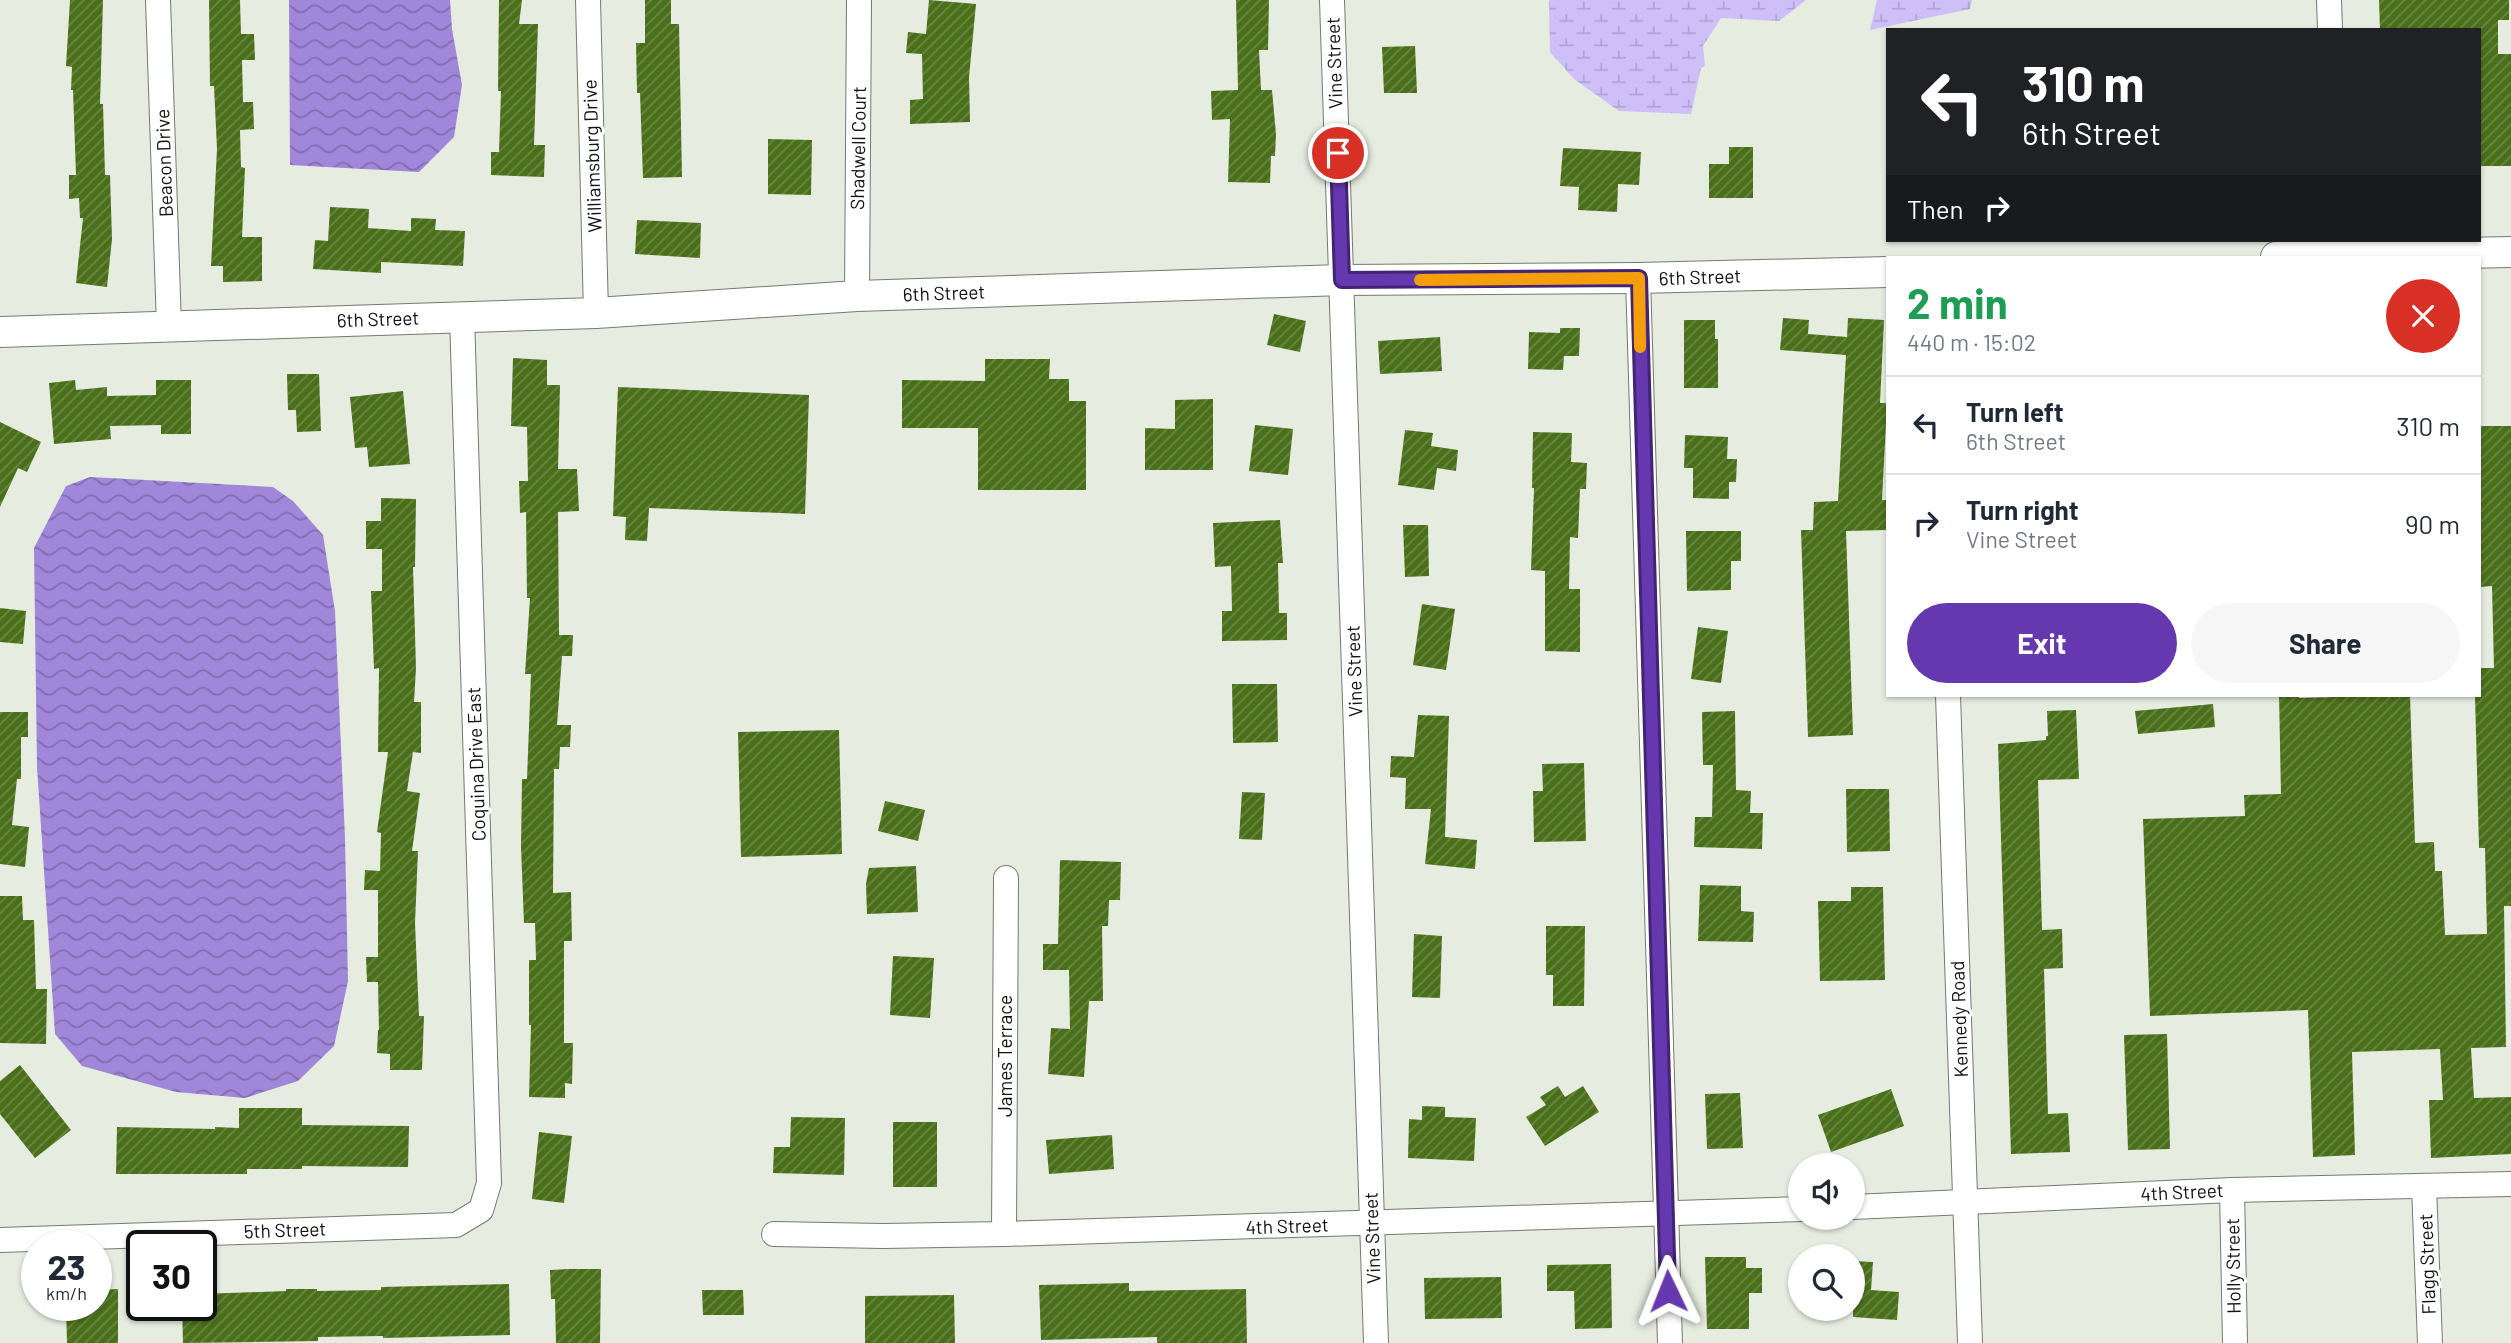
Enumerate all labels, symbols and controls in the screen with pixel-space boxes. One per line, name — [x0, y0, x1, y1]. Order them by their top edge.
street label: Vine Street — [1320, 17, 1347, 109]
text: 310 m — [2022, 53, 2144, 112]
icon: left — [1907, 56, 1998, 147]
street label: Williamsburg Drive — [577, 79, 606, 233]
street label: Shadwell Court — [845, 86, 870, 210]
street label: Beacon Drive — [150, 109, 177, 217]
text: 6th Street — [2022, 113, 2161, 151]
pin — [1308, 123, 1368, 183]
icon: arrive — [1319, 134, 1357, 172]
icon: right — [1978, 189, 2016, 227]
text: Then — [1907, 193, 1964, 224]
street label: 6th Street — [1658, 264, 1742, 289]
text: 2 min — [1907, 277, 2008, 327]
button: close — [2386, 279, 2460, 353]
street label: 6th Street — [902, 280, 986, 305]
street label: 6th Street — [336, 306, 420, 331]
text: 440 m · 15:02 — [1907, 328, 2036, 356]
text: Turn left — [1966, 396, 2064, 427]
icon: left — [1907, 406, 1945, 444]
text: 310 m — [2396, 410, 2460, 441]
text: 6th Street — [1966, 427, 2066, 455]
text: Turn right — [1966, 494, 2079, 525]
icon: right — [1907, 504, 1945, 542]
text: 90 m — [2405, 508, 2460, 539]
text: Vine Street — [1966, 525, 2077, 553]
button: Exit — [1907, 603, 2177, 683]
button: Share — [2191, 603, 2460, 683]
street label: Vine Street — [1340, 625, 1367, 717]
street label: Coquina Drive East — [461, 686, 490, 842]
street label: Kennedy Road — [1945, 960, 1972, 1078]
street label: James Terrace — [993, 995, 1016, 1117]
map controls — [1788, 1153, 1865, 1321]
button: sound — [1788, 1153, 1865, 1230]
street label: 4th Street — [2140, 1178, 2224, 1205]
street label: Vine Street — [1358, 1192, 1385, 1284]
street label: 4th Street — [1245, 1213, 1329, 1238]
street label: Flagg Street — [2413, 1213, 2440, 1315]
street label: 5th Street — [243, 1217, 327, 1242]
street label: Holly Street — [2220, 1218, 2245, 1314]
speed limit sign: 30 — [126, 1230, 217, 1321]
button: search — [1788, 1244, 1865, 1321]
text: 23 — [47, 1245, 86, 1287]
position arrow — [1631, 1254, 1705, 1328]
text: km/h — [46, 1282, 87, 1304]

